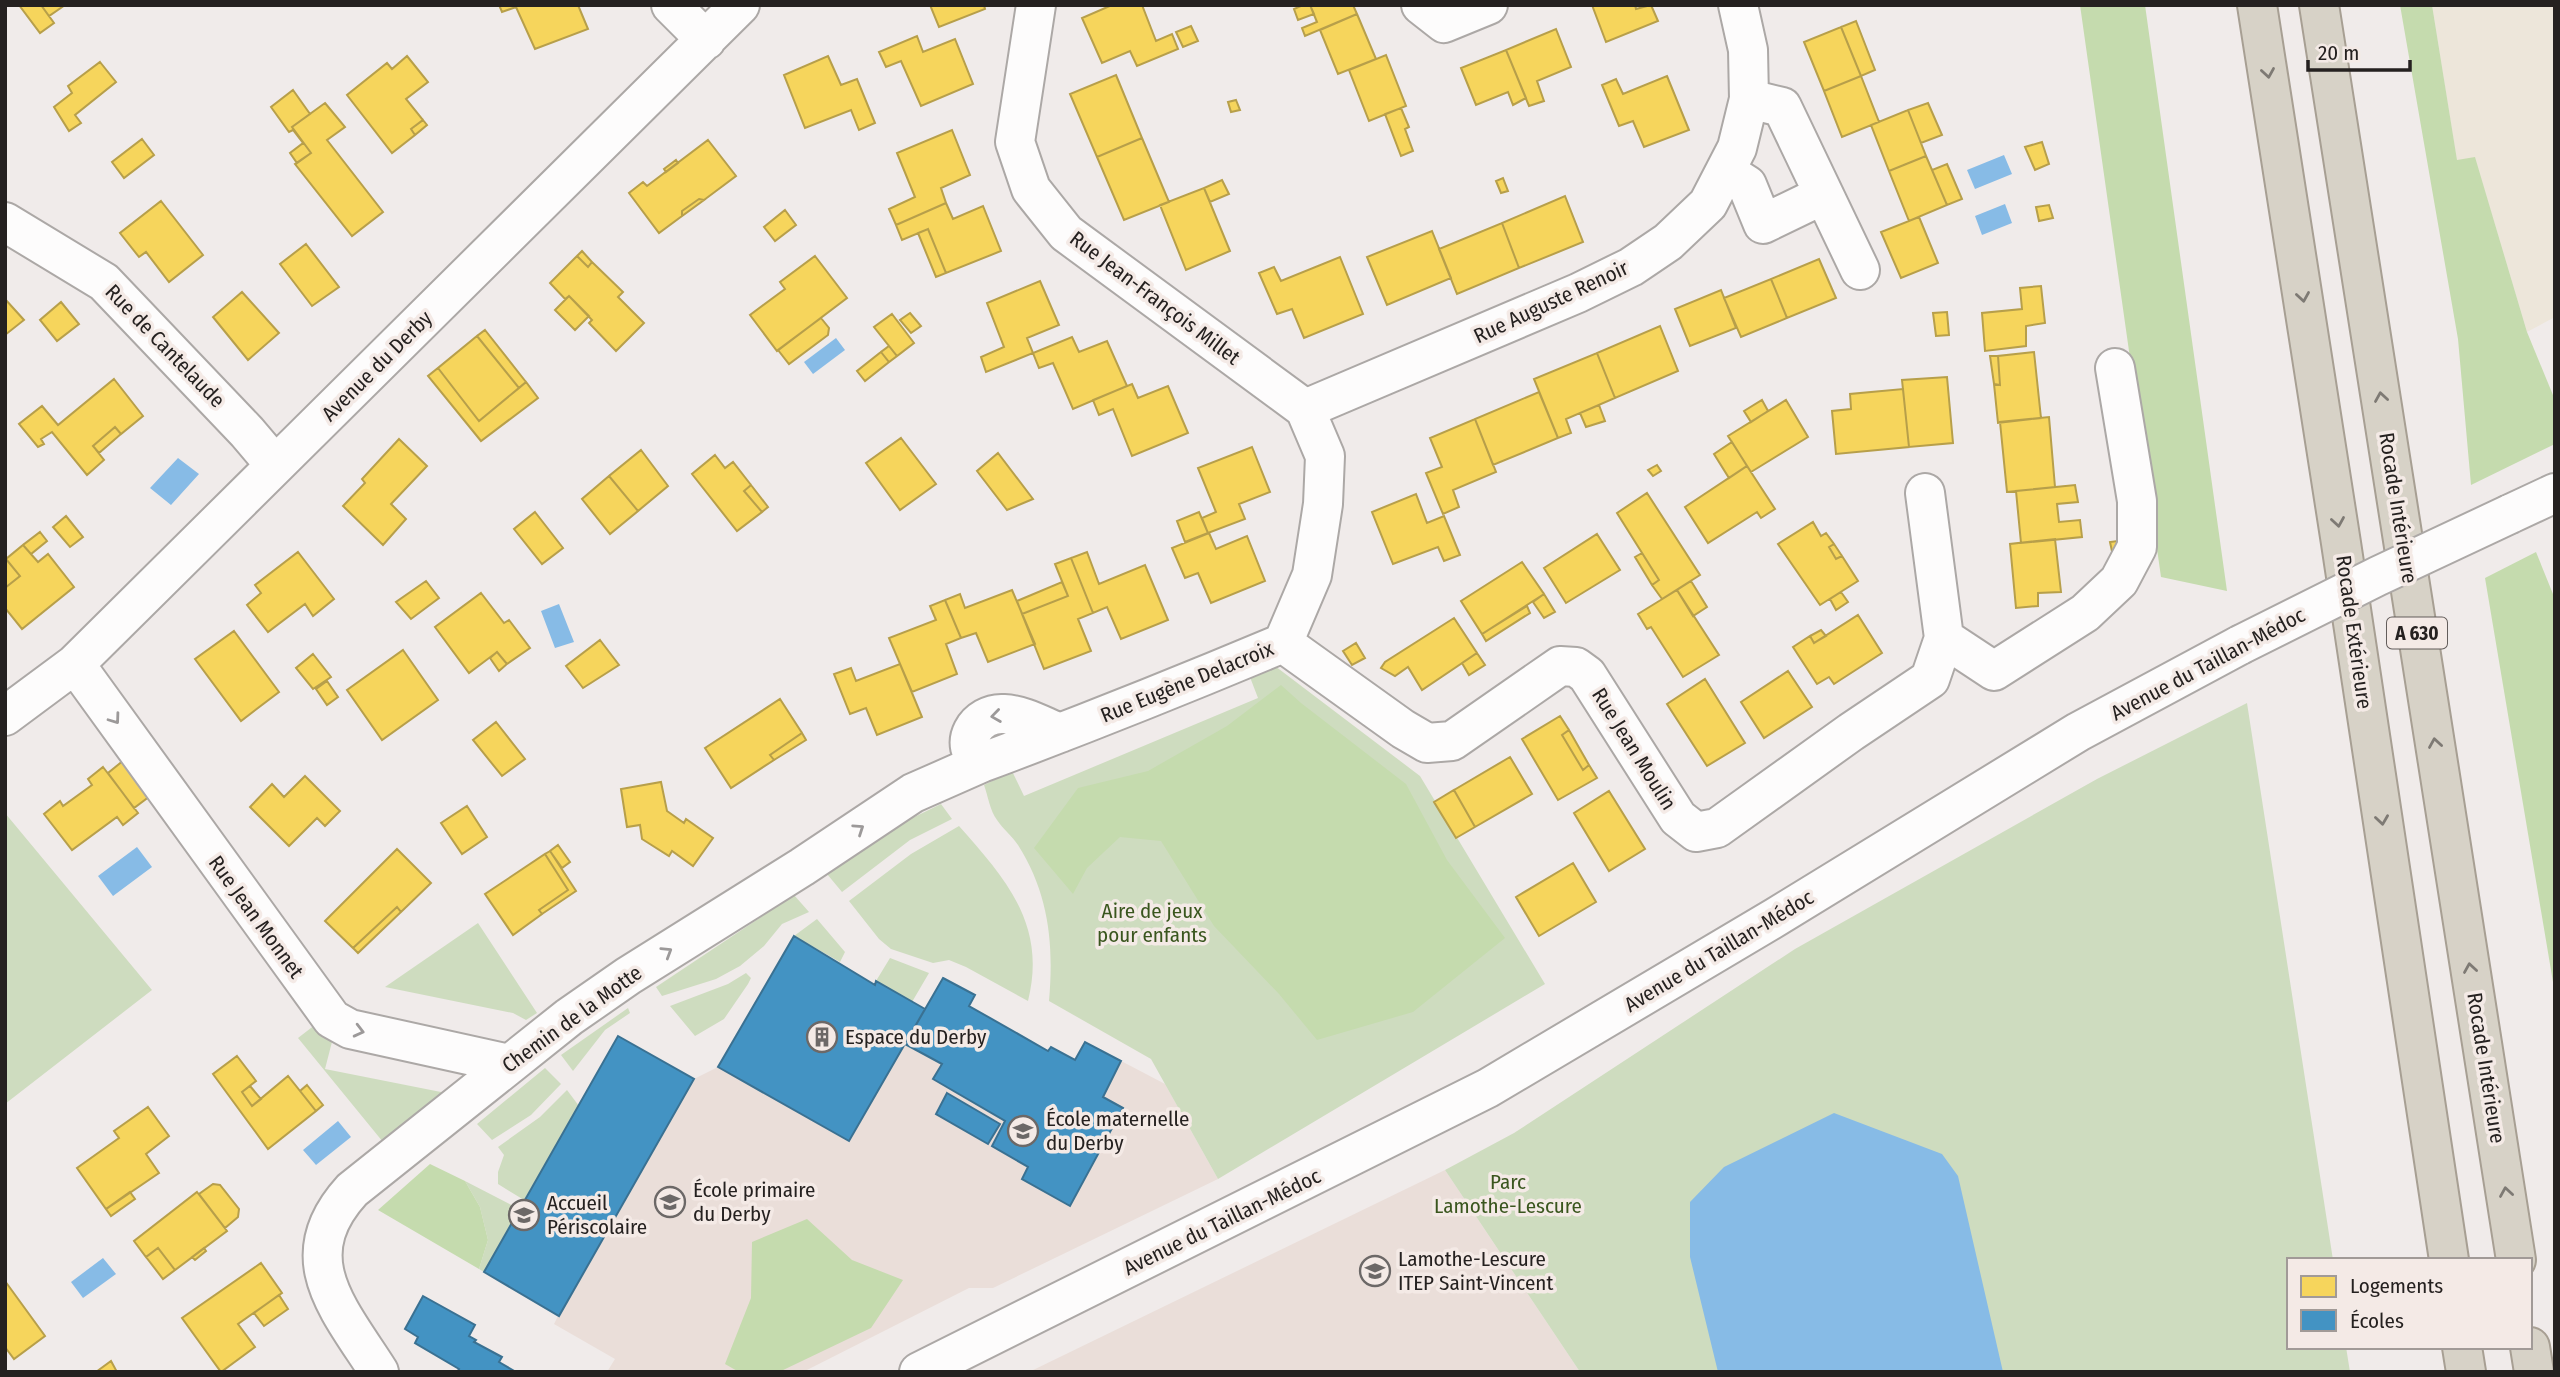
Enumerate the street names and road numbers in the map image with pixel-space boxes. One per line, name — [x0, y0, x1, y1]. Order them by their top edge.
street label: Rue Jean-François Millet — [1065, 225, 1245, 371]
street label: Rue Auguste Renoir — [1470, 255, 1633, 349]
street label: Rue de Cantelaude — [100, 279, 230, 413]
street label: Avenue du Derby — [316, 305, 438, 427]
street label: Rocade Intérieure — [2373, 431, 2423, 585]
street label: Rocade Extérieure — [2330, 554, 2378, 710]
street label: Avenue du Taillan-Médoc — [2106, 602, 2310, 726]
road number: A 630 — [2387, 618, 2447, 648]
street label: Rue Eugène Delacroix — [1097, 635, 1278, 729]
street label: Rue Jean Moulin — [1586, 683, 1682, 815]
street label: Rue Jean Monnet — [203, 851, 309, 984]
street label: Avenue du Taillan-Médoc — [1620, 884, 1818, 1018]
street label: Chemin de la Motte — [497, 960, 647, 1078]
street label: Rocade Intérieure — [2461, 991, 2511, 1145]
street label: Avenue du Taillan-Médoc — [1119, 1163, 1325, 1281]

